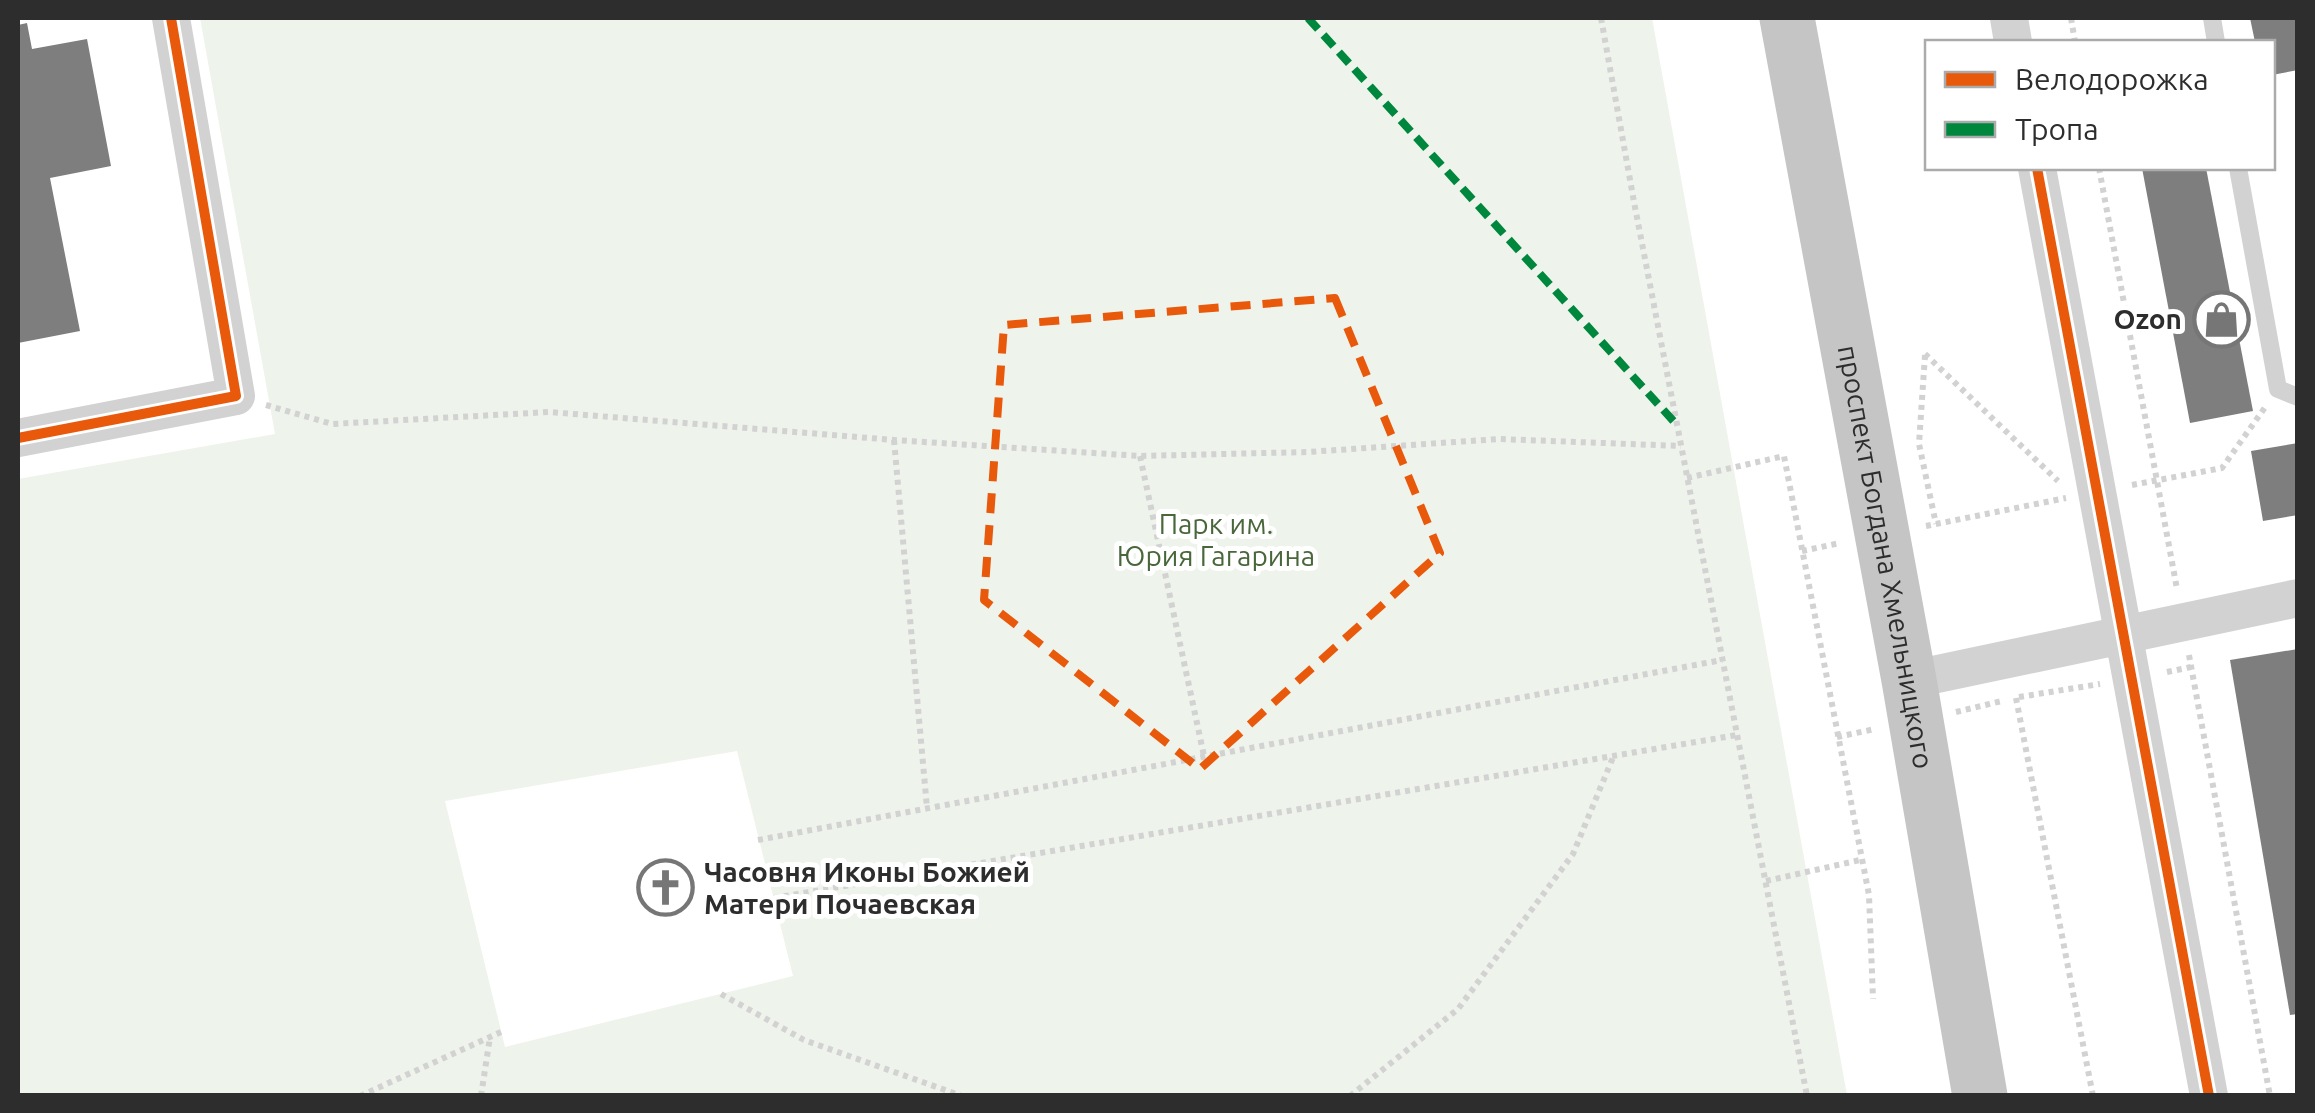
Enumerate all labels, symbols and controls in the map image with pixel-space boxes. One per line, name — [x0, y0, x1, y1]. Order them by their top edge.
legend — [1925, 40, 2275, 170]
text: Велодорожка — [2015, 62, 2209, 96]
text: Тропа — [2015, 112, 2099, 146]
shop icon: Ozon — [2191, 289, 2251, 349]
place label: Ozon — [2113, 303, 2182, 334]
street label: проспект Богдана Хмельницкого — [1833, 343, 1940, 771]
park label: Парк им. Юрия Гагарина — [1117, 508, 1315, 571]
place label: Часовня Иконы Божией Матери Почаевская — [704, 856, 1030, 919]
church icon: Часовня Иконы Божией Матери Почаевская — [635, 858, 695, 918]

